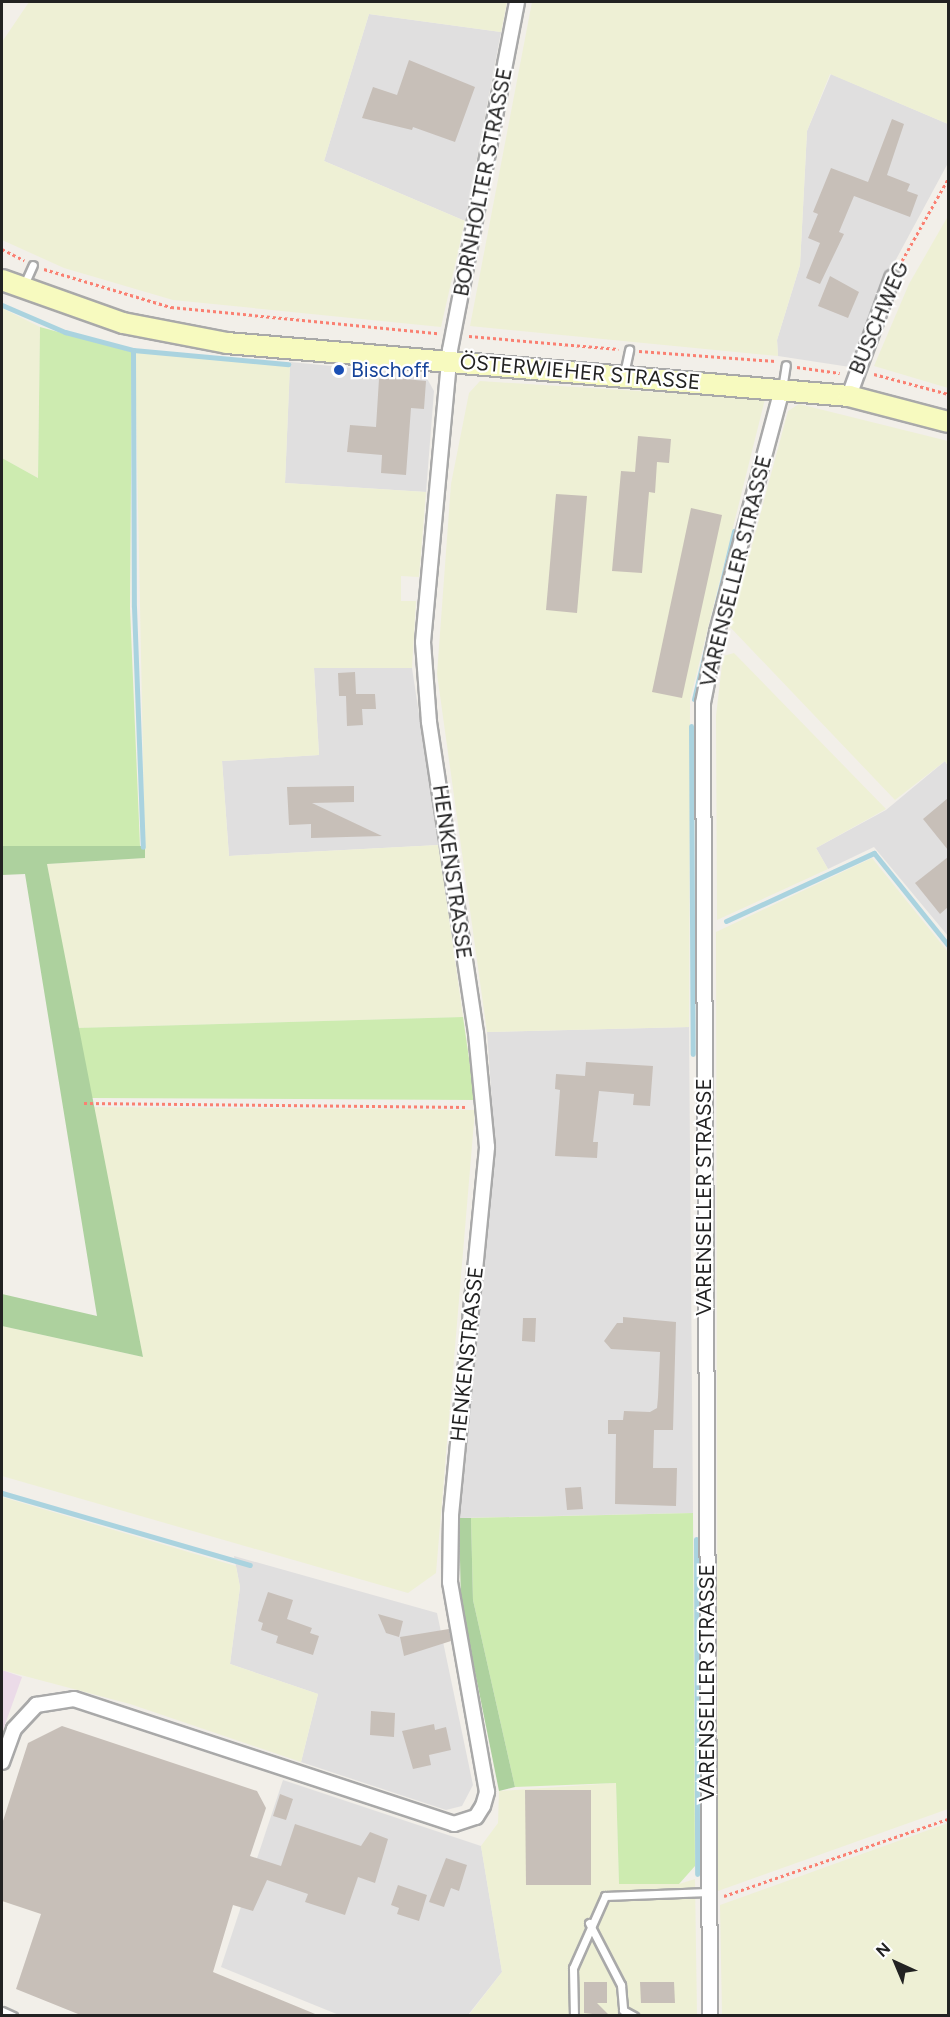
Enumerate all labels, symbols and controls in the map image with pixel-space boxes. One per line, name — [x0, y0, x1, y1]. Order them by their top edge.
street label: BORNHOLTER STRASSE — [448, 66, 518, 298]
street label: BUSCHWEG — [844, 258, 914, 378]
street label: ÖSTERWIEHER STRASSE — [459, 349, 701, 395]
place label: Bischoff — [351, 357, 429, 383]
marker: Bischoff — [332, 363, 346, 377]
street label: VARENSELLER STRASSE — [695, 453, 777, 689]
street label: HENKENSTRASSE — [427, 783, 477, 961]
street label: VARENSELLER STRASSE — [691, 1078, 717, 1316]
street label: HENKENSTRASSE — [445, 1265, 489, 1443]
street label: VARENSELLER STRASSE — [694, 1564, 720, 1802]
north arrow — [866, 1933, 926, 1993]
text: N — [872, 1939, 894, 1961]

